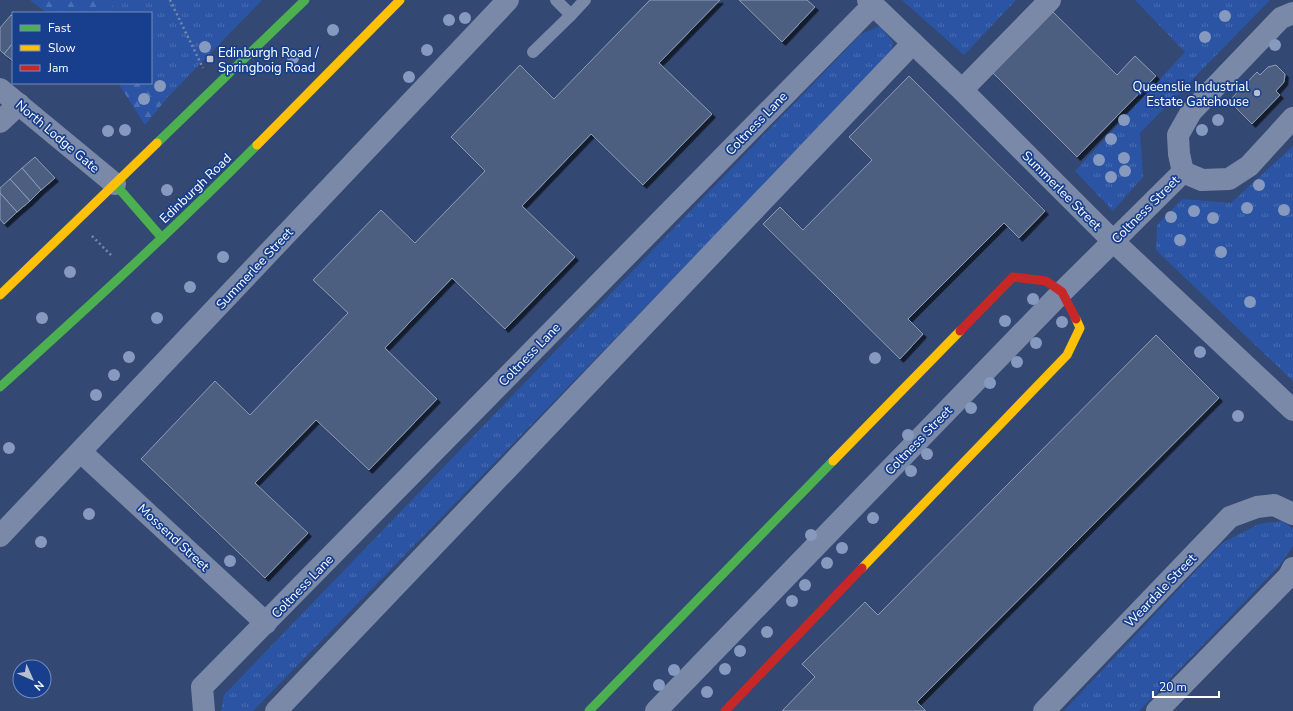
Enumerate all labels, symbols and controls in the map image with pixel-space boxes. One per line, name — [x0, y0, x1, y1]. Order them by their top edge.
legend — [12, 12, 152, 84]
text: Fast — [48, 20, 71, 36]
text: Slow — [48, 40, 76, 56]
place label: Edinburgh Road / Springboig Road — [218, 44, 319, 77]
marker: Edinburgh Road / Springboig Road — [205, 54, 215, 64]
text: Jam — [47, 60, 69, 76]
place label: Queenslie Industrial Estate Gatehouse — [1132, 78, 1249, 111]
street label: Coltness Lane — [722, 88, 792, 160]
marker: Queenslie Industrial Estate Gatehouse — [1252, 88, 1262, 98]
street label: North Lodge Gate — [12, 96, 103, 177]
street label: Summerlee Street — [1018, 147, 1105, 235]
street label: Edinburgh Road — [156, 150, 236, 228]
street label: Coltness Street — [1108, 171, 1184, 248]
street label: Summerlee Street — [212, 224, 298, 313]
street label: Coltness Lane — [495, 319, 565, 391]
street label: Coltness Street — [881, 402, 957, 479]
street label: Mossend Street — [134, 500, 213, 576]
street label: Weardale Street — [1121, 550, 1201, 631]
street label: Coltness Lane — [268, 551, 338, 623]
north arrow — [12, 659, 52, 699]
scale bar — [1153, 673, 1219, 699]
text: N — [31, 678, 47, 694]
text: 20 m — [1159, 679, 1187, 695]

